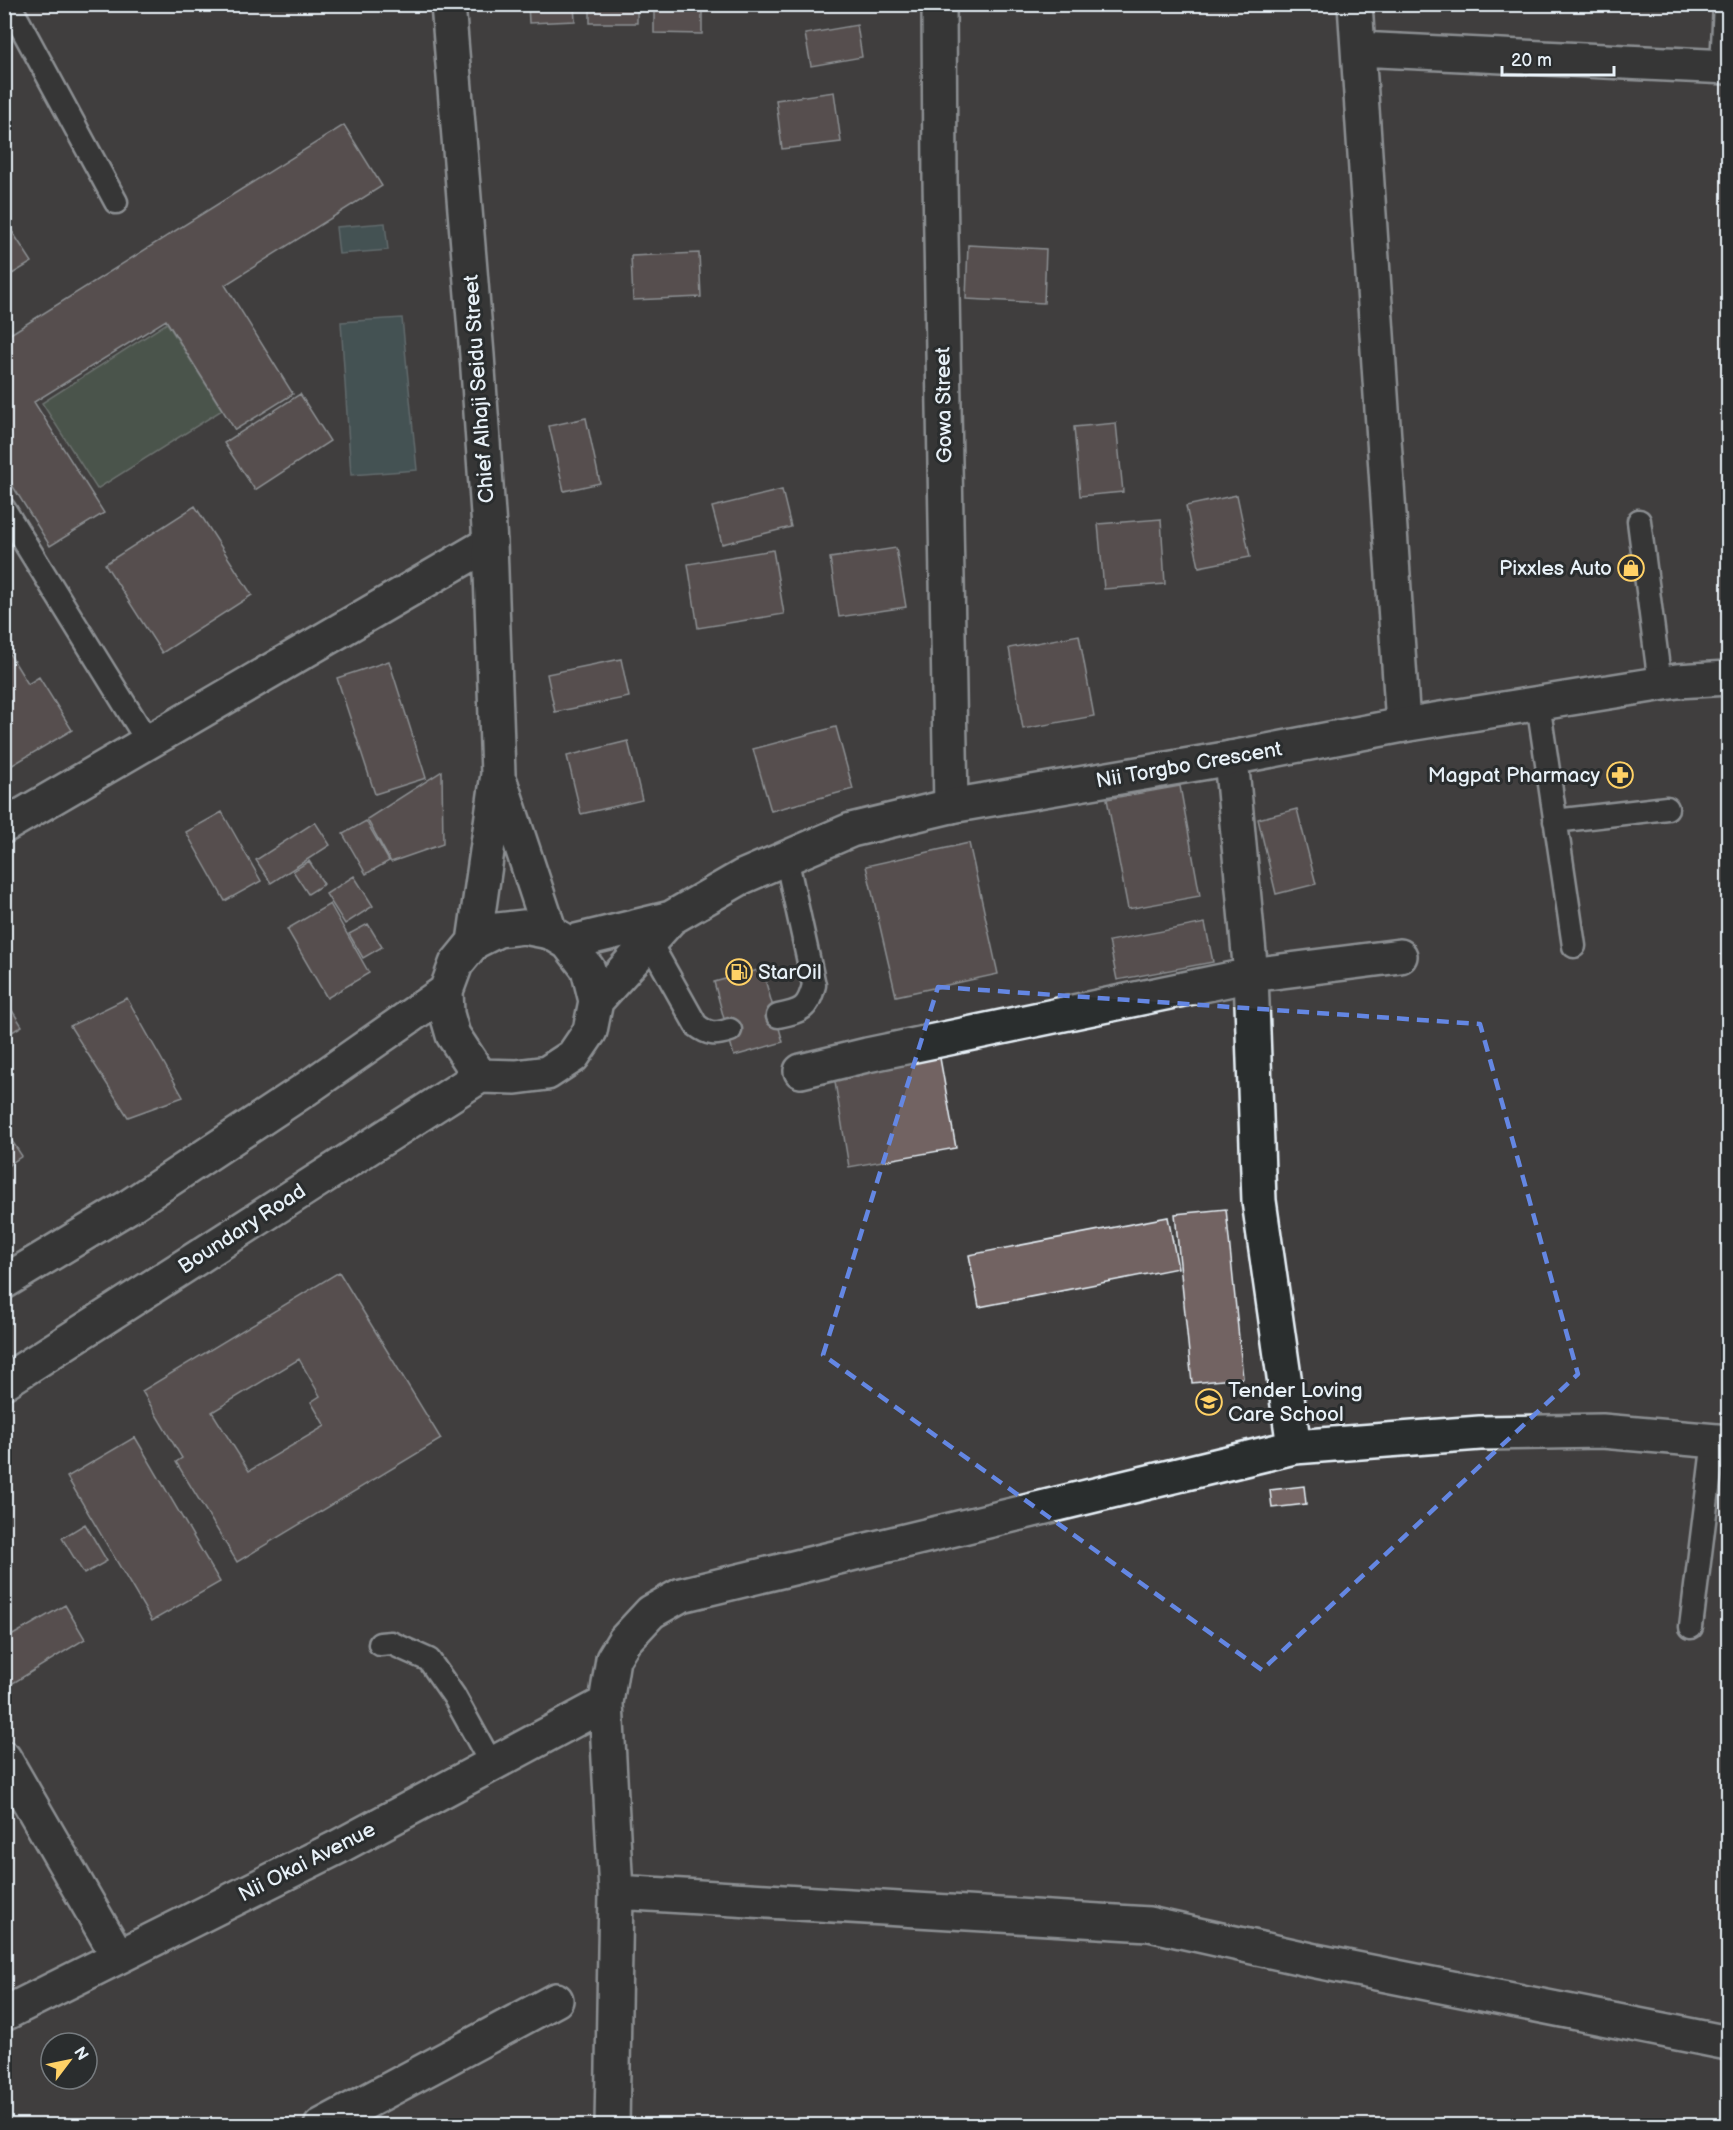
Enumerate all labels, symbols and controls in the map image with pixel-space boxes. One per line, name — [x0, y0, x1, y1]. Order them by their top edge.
scale bar — [1502, 39, 1614, 77]
text: 20 m — [1511, 50, 1552, 71]
street label: Chief Alhaji Seidu Street — [459, 273, 499, 504]
street label: Gowa Street — [930, 346, 958, 463]
shop icon: Pixxles Auto — [1616, 553, 1646, 583]
place label: Pixxles Auto — [1499, 556, 1612, 581]
street label: Nii Torgbo Crescent — [1094, 736, 1285, 794]
pharmacy icon: Magpat Pharmacy — [1605, 760, 1635, 790]
place label: Magpat Pharmacy — [1428, 763, 1601, 788]
fuel station icon: StarOil — [724, 957, 754, 987]
place label: StarOil — [758, 960, 822, 985]
street label: Boundary Road — [174, 1179, 310, 1279]
place label: Tender Loving Care School — [1228, 1378, 1363, 1427]
school or university icon: Tender Loving Care School — [1194, 1387, 1224, 1417]
street label: Nii Okai Avenue — [234, 1817, 380, 1907]
north arrow — [39, 2031, 99, 2091]
text: N — [69, 2044, 92, 2064]

